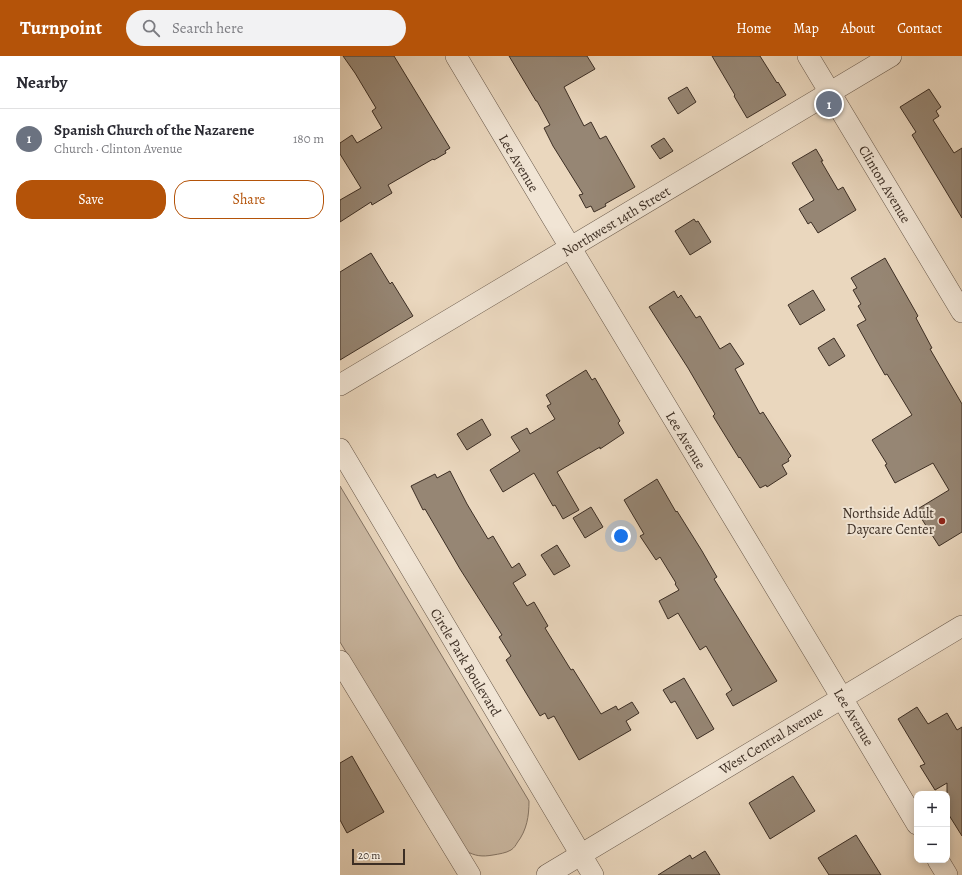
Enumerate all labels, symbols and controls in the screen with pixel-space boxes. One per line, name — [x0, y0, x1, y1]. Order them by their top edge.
search box — [126, 10, 406, 46]
text: Turnpoint — [20, 15, 102, 41]
icon: search — [140, 17, 162, 39]
text: Search here — [172, 18, 243, 38]
text: Home — [736, 19, 771, 38]
text: Map — [793, 19, 819, 38]
text: About — [841, 19, 875, 38]
text: Contact — [897, 19, 942, 38]
text: Nearby — [16, 71, 67, 94]
pin: 1 — [816, 89, 842, 119]
text: Spanish Church of the Nazarene — [54, 120, 254, 140]
text: 1 — [27, 130, 31, 147]
text: 180 m — [293, 130, 324, 147]
street label: Lee Avenue — [494, 131, 543, 196]
text: Church · Clinton Avenue — [54, 140, 182, 157]
street label: Clinton Avenue — [854, 142, 915, 227]
button: Save — [16, 180, 166, 219]
button: Share — [174, 180, 324, 219]
street label: Northwest 14th Street — [559, 181, 674, 261]
street label: Lee Avenue — [661, 408, 710, 473]
place label: Northside Adult Daycare Center — [843, 504, 935, 539]
marker: Northside Adult Daycare Center — [937, 516, 947, 526]
your location — [611, 526, 631, 546]
street label: Circle Park Boulevard — [426, 605, 506, 720]
street label: Lee Avenue — [829, 685, 878, 750]
street label: West Central Avenue — [715, 702, 827, 779]
map controls — [914, 791, 950, 863]
button: + — [914, 791, 950, 827]
button: − — [914, 827, 950, 863]
scale bar — [352, 847, 405, 866]
text: 20 m — [358, 848, 380, 863]

